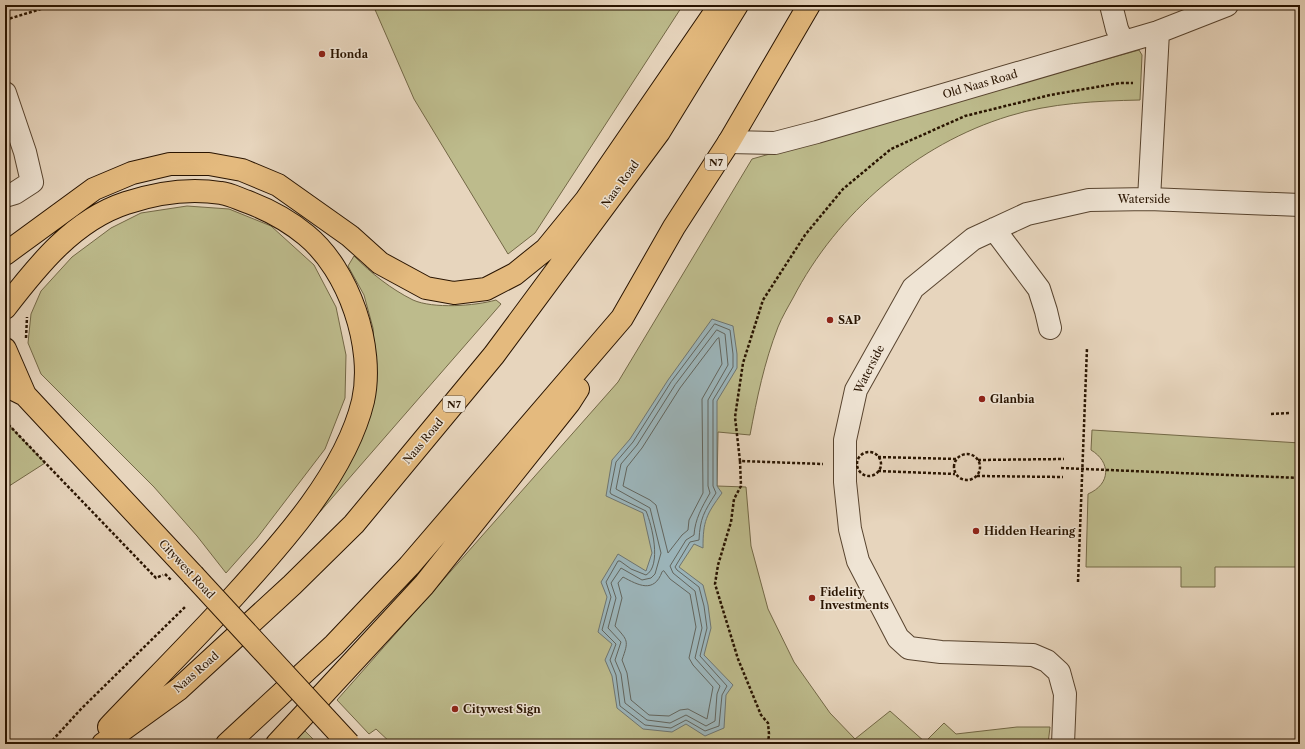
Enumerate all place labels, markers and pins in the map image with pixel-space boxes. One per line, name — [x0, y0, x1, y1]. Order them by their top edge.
place label: Honda — [330, 47, 369, 61]
marker: Honda — [317, 49, 327, 59]
place label: SAP — [838, 313, 861, 327]
marker: SAP — [825, 315, 835, 325]
place label: Glanbia — [990, 392, 1035, 406]
marker: Glanbia — [977, 394, 987, 404]
place label: Hidden Hearing — [984, 524, 1076, 538]
marker: Hidden Hearing — [971, 526, 981, 536]
place label: Fidelity Investments — [820, 585, 889, 612]
marker: Fidelity Investments — [807, 593, 817, 603]
place label: Citywest Sign — [463, 702, 541, 716]
marker: Citywest Sign — [450, 704, 460, 714]

